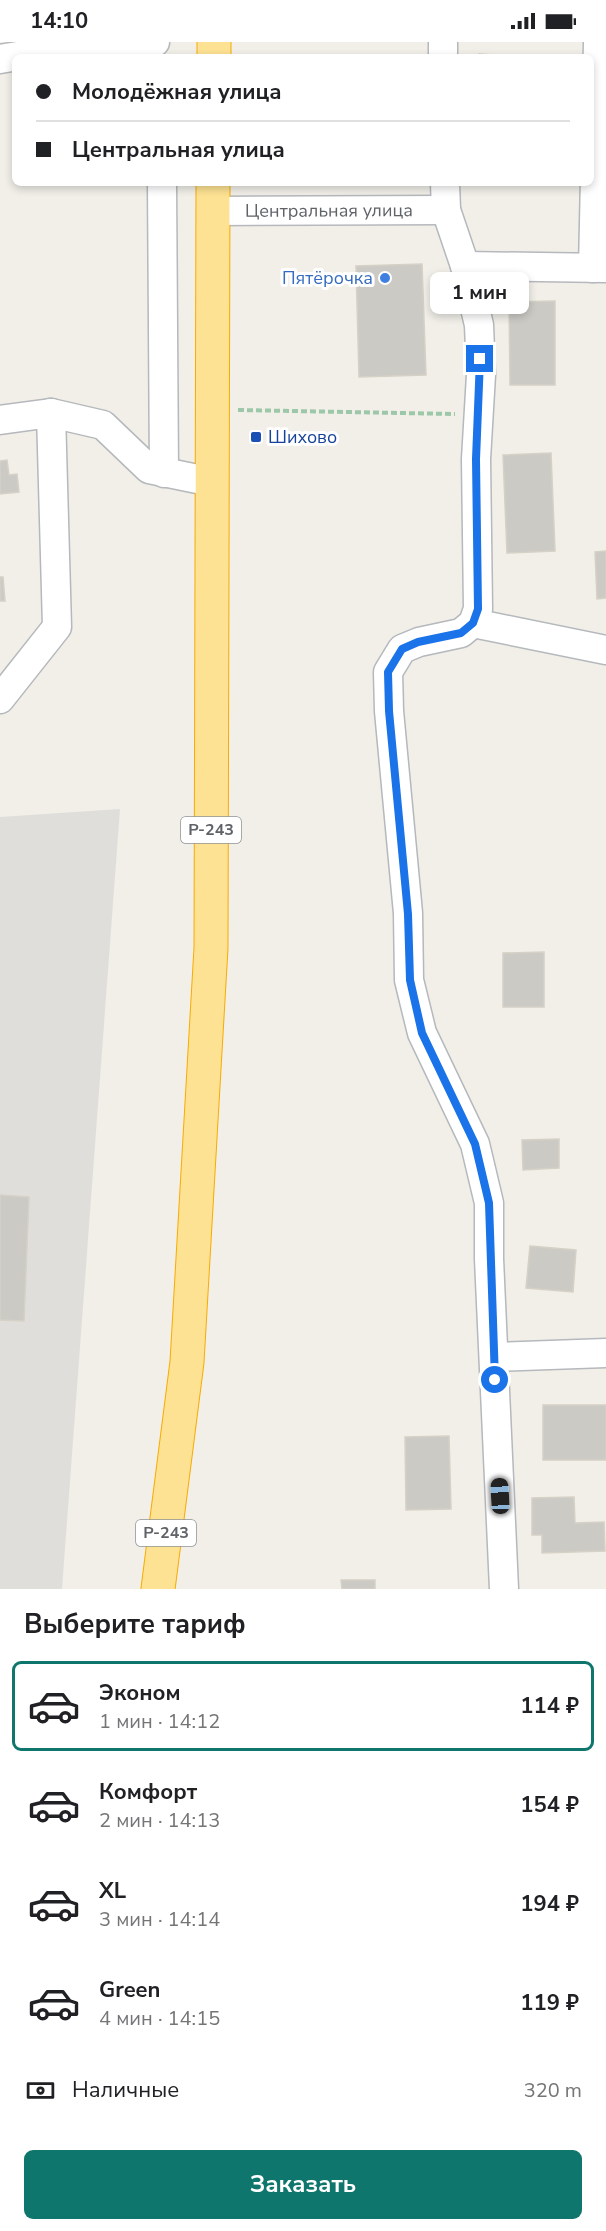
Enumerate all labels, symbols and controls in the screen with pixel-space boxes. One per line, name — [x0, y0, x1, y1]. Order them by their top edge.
text: 14:10 — [30, 6, 88, 36]
text: Молодёжная улица — [72, 77, 282, 107]
text: Центральная улица — [72, 135, 285, 165]
street label: Центральная улица — [245, 198, 413, 223]
place label: Пятёрочка — [282, 266, 373, 290]
marker: Пятёрочка — [378, 271, 392, 285]
callout: 1 мин — [430, 272, 530, 314]
text: 1 мин — [452, 279, 507, 306]
route end — [466, 345, 493, 372]
place label: Шихово — [268, 425, 337, 449]
marker: Шихово — [249, 430, 263, 444]
road number: Р-243 — [181, 817, 241, 843]
route start — [481, 1366, 508, 1393]
car — [490, 1478, 510, 1514]
road number: Р-243 — [136, 1520, 196, 1546]
text: Выберите тариф — [24, 1606, 246, 1643]
text: Эконом — [99, 1678, 181, 1708]
icon: car — [27, 1679, 81, 1733]
text: 114 ₽ — [520, 1691, 579, 1721]
text: 1 мин · 14:12 — [99, 1708, 220, 1735]
text: Комфорт — [99, 1777, 197, 1807]
icon: car — [27, 1778, 81, 1832]
text: 154 ₽ — [520, 1790, 579, 1820]
text: 2 мин · 14:13 — [99, 1807, 220, 1834]
text: XL — [99, 1876, 126, 1906]
icon: car — [27, 1877, 81, 1931]
text: 194 ₽ — [520, 1889, 579, 1919]
text: 3 мин · 14:14 — [99, 1906, 220, 1933]
text: Green — [99, 1975, 160, 2005]
icon: car — [27, 1976, 81, 2030]
text: 119 ₽ — [520, 1988, 579, 2018]
text: 4 мин · 14:15 — [99, 2005, 220, 2032]
icon: cash — [24, 2074, 57, 2107]
text: Наличные — [72, 2075, 179, 2105]
text: 320 m — [524, 2077, 582, 2104]
button: Заказать — [24, 2150, 582, 2219]

